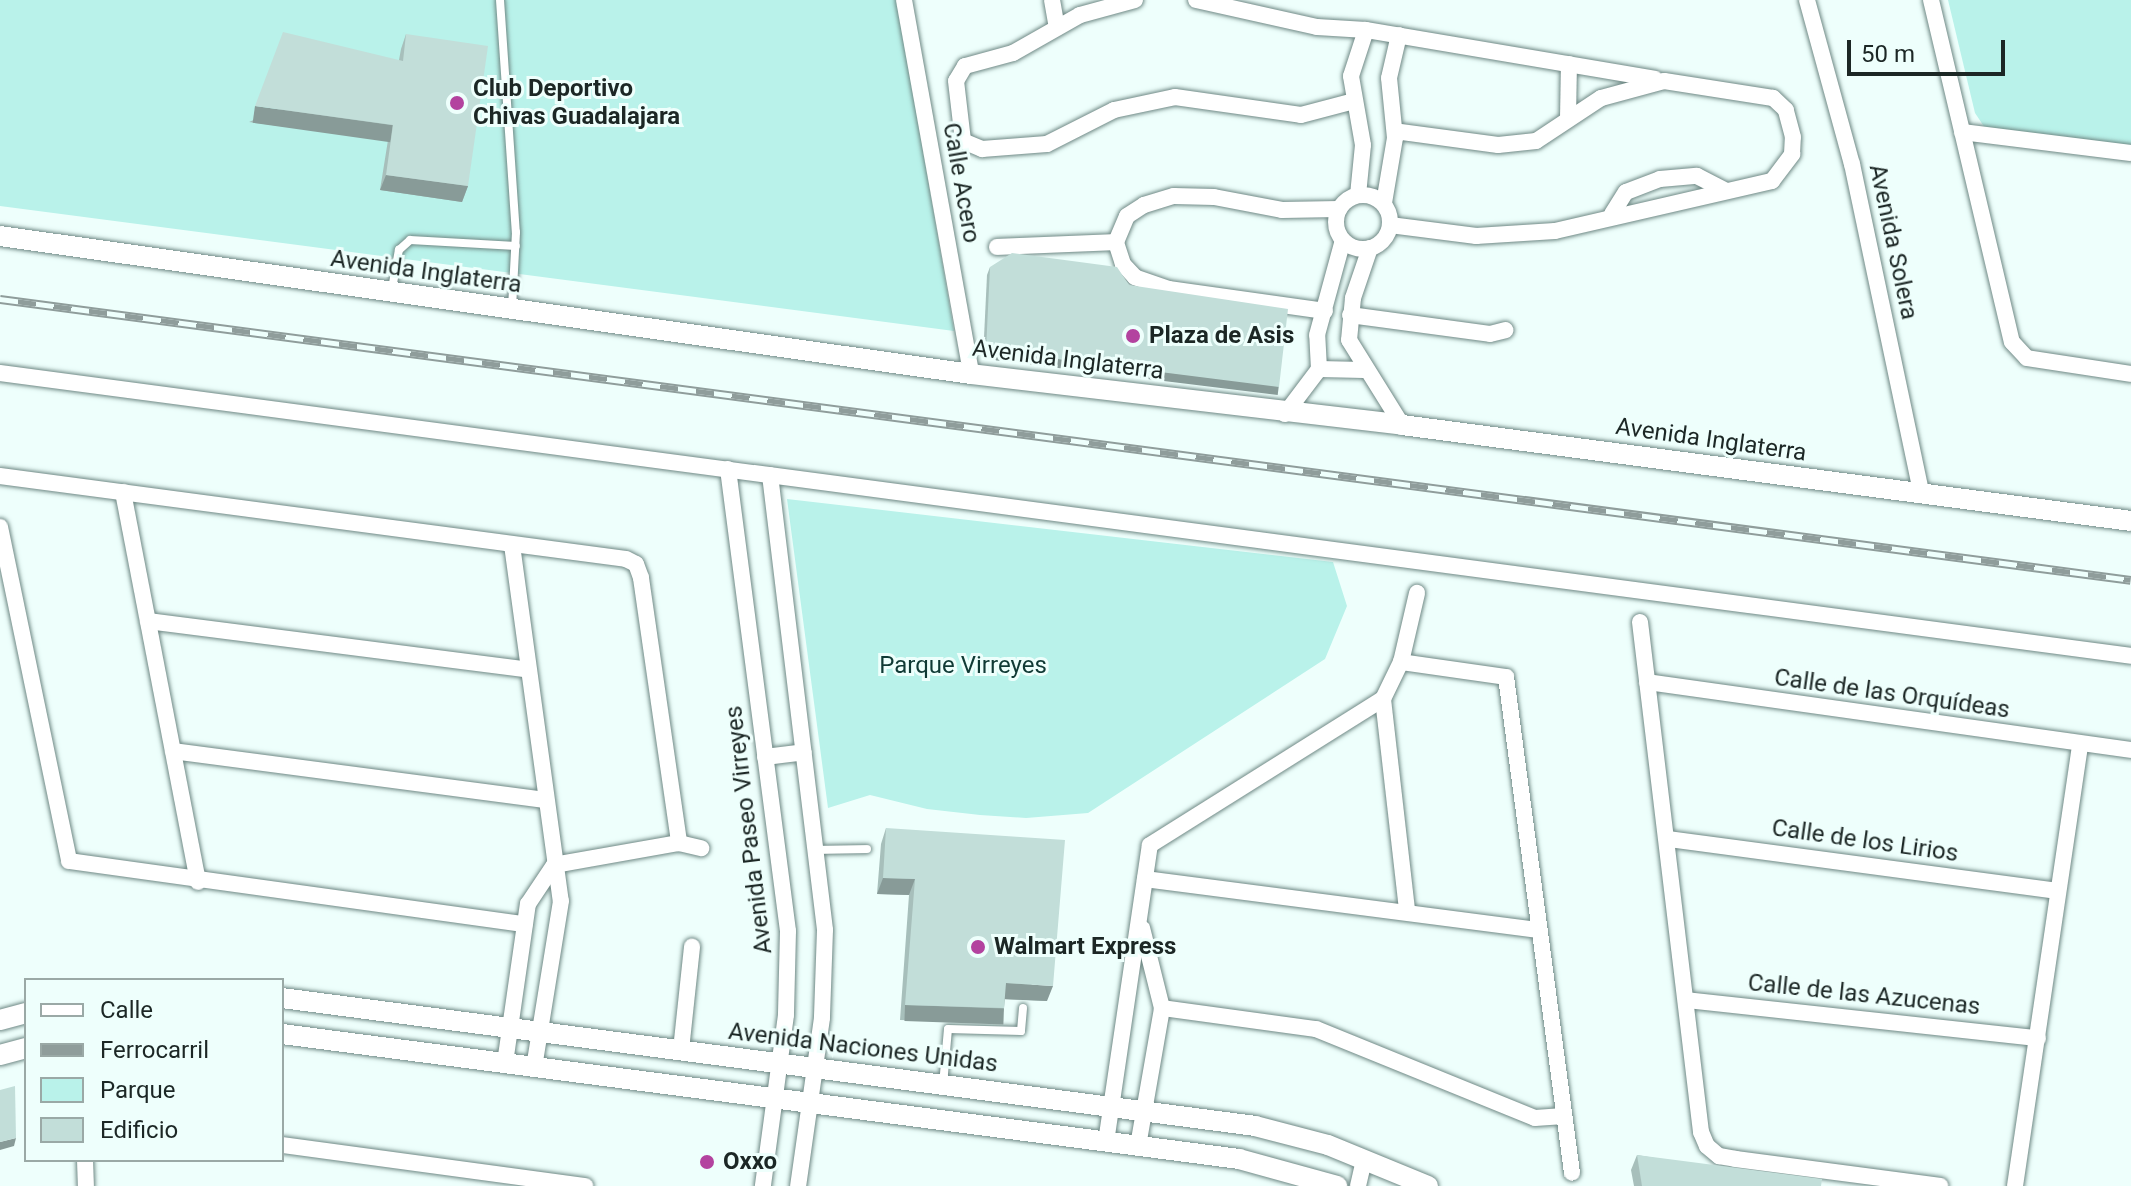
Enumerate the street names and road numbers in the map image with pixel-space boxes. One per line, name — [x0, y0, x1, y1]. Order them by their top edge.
street label: Calle Acero — [936, 121, 986, 245]
street label: Avenida Solera — [1862, 162, 1924, 322]
street label: Avenida Inglaterra — [329, 244, 523, 300]
street label: Avenida Inglaterra — [971, 334, 1165, 386]
street label: Avenida Inglaterra — [1614, 412, 1808, 468]
street label: Calle de las Orquídeas — [1772, 663, 2012, 725]
street label: Avenida Paseo Virreyes — [719, 704, 779, 956]
street label: Calle de los Lirios — [1770, 814, 1960, 868]
street label: Calle de las Azucenas — [1746, 968, 1982, 1022]
street label: Avenida Naciones Unidas — [727, 1017, 999, 1079]

